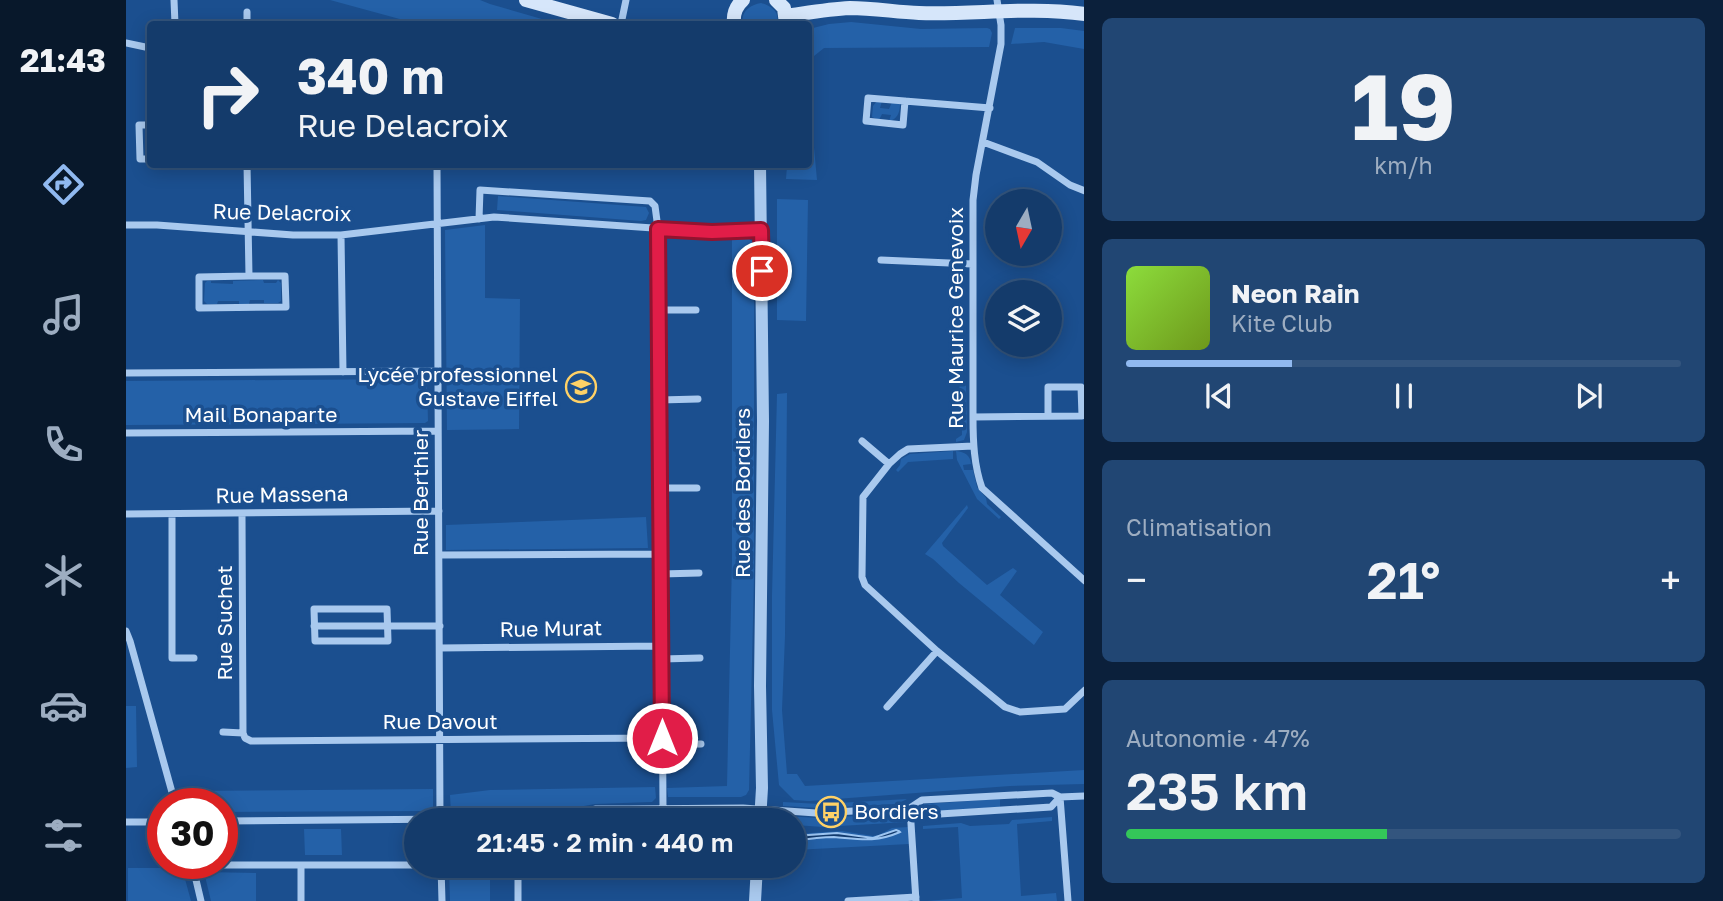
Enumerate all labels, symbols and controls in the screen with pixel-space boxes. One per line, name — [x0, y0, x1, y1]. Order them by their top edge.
text: 21:43 — [20, 41, 106, 79]
text: 340 m — [297, 46, 445, 105]
icon: right — [182, 49, 273, 140]
text: 19 — [1351, 51, 1456, 160]
text: Rue Delacroix — [297, 106, 508, 144]
text: km/h — [1374, 151, 1433, 179]
icon: directions — [39, 160, 88, 209]
north arrow — [985, 189, 1062, 266]
map controls — [985, 189, 1062, 357]
street label: Rue Delacroix — [212, 198, 352, 226]
street label: Rue Maurice Genevoix — [942, 207, 968, 429]
pin — [732, 241, 792, 301]
icon: arrive — [743, 252, 781, 290]
text: Neon Rain — [1231, 278, 1360, 309]
button: layers — [985, 280, 1062, 357]
icon: music — [39, 290, 88, 339]
text: Kite Club — [1231, 309, 1332, 337]
place label: Lycée professionnel Gustave Eiffel — [357, 361, 558, 411]
school or university icon: Lycée professionnel Gustave Eiffel — [564, 370, 598, 404]
icon: previous — [1200, 377, 1238, 415]
icon: pause — [1385, 377, 1423, 415]
icon: next — [1570, 377, 1608, 415]
street label: Mail Bonaparte — [185, 401, 337, 427]
street label: Rue des Bordiers — [729, 408, 755, 578]
icon: phone — [39, 420, 88, 469]
street label: Rue Berthier — [407, 430, 433, 556]
street label: Rue Massena — [215, 480, 349, 508]
text: Climatisation — [1126, 513, 1272, 541]
text: 21° — [1367, 548, 1440, 610]
icon: climate — [39, 551, 88, 600]
text: − — [1126, 557, 1147, 602]
text: + — [1660, 557, 1681, 602]
street label: Rue Suchet — [211, 565, 237, 681]
street label: Rue Murat — [499, 614, 603, 642]
icon: car — [39, 681, 88, 730]
position arrow — [625, 701, 699, 775]
street label: Rue Davout — [382, 708, 498, 734]
text: Autonomie · 47% — [1126, 724, 1310, 752]
text: 235 km — [1126, 759, 1308, 821]
speed limit sign: 30 — [147, 788, 238, 879]
bus stop icon: Bordiers — [814, 795, 848, 829]
place label: Bordiers — [854, 798, 939, 824]
icon: filters — [39, 811, 88, 860]
text: 21:45 · 2 min · 440 m — [477, 827, 733, 858]

